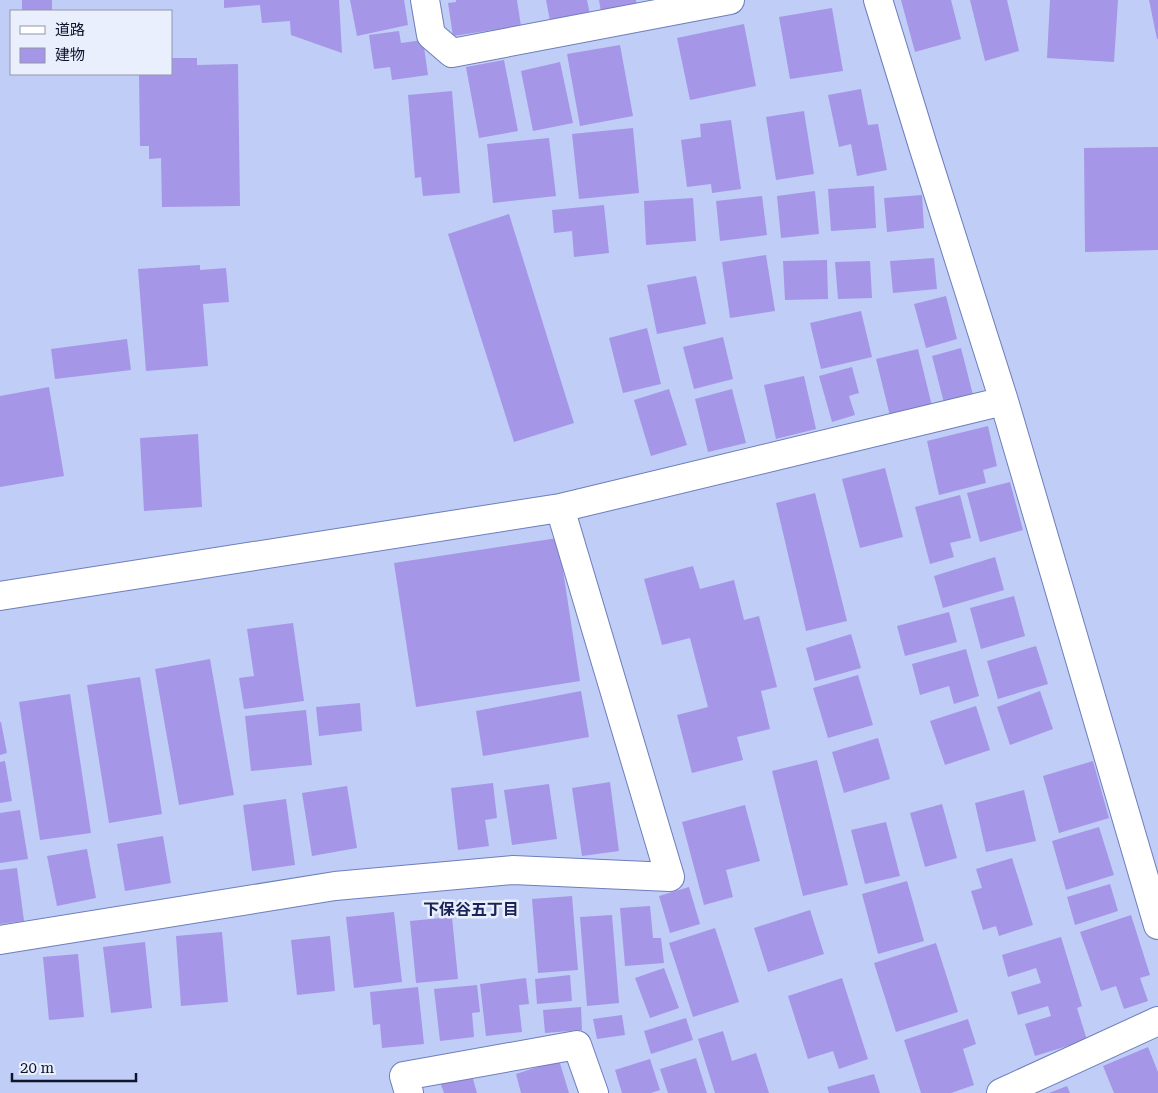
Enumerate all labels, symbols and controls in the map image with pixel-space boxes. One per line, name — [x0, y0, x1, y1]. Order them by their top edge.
legend — [10, 10, 172, 75]
text: 道路 — [55, 21, 85, 39]
text: 建物 — [55, 46, 85, 64]
district label: 下保谷五丁目 — [423, 900, 519, 919]
scale bar — [12, 1050, 136, 1082]
text: 20 m — [20, 1059, 55, 1077]

